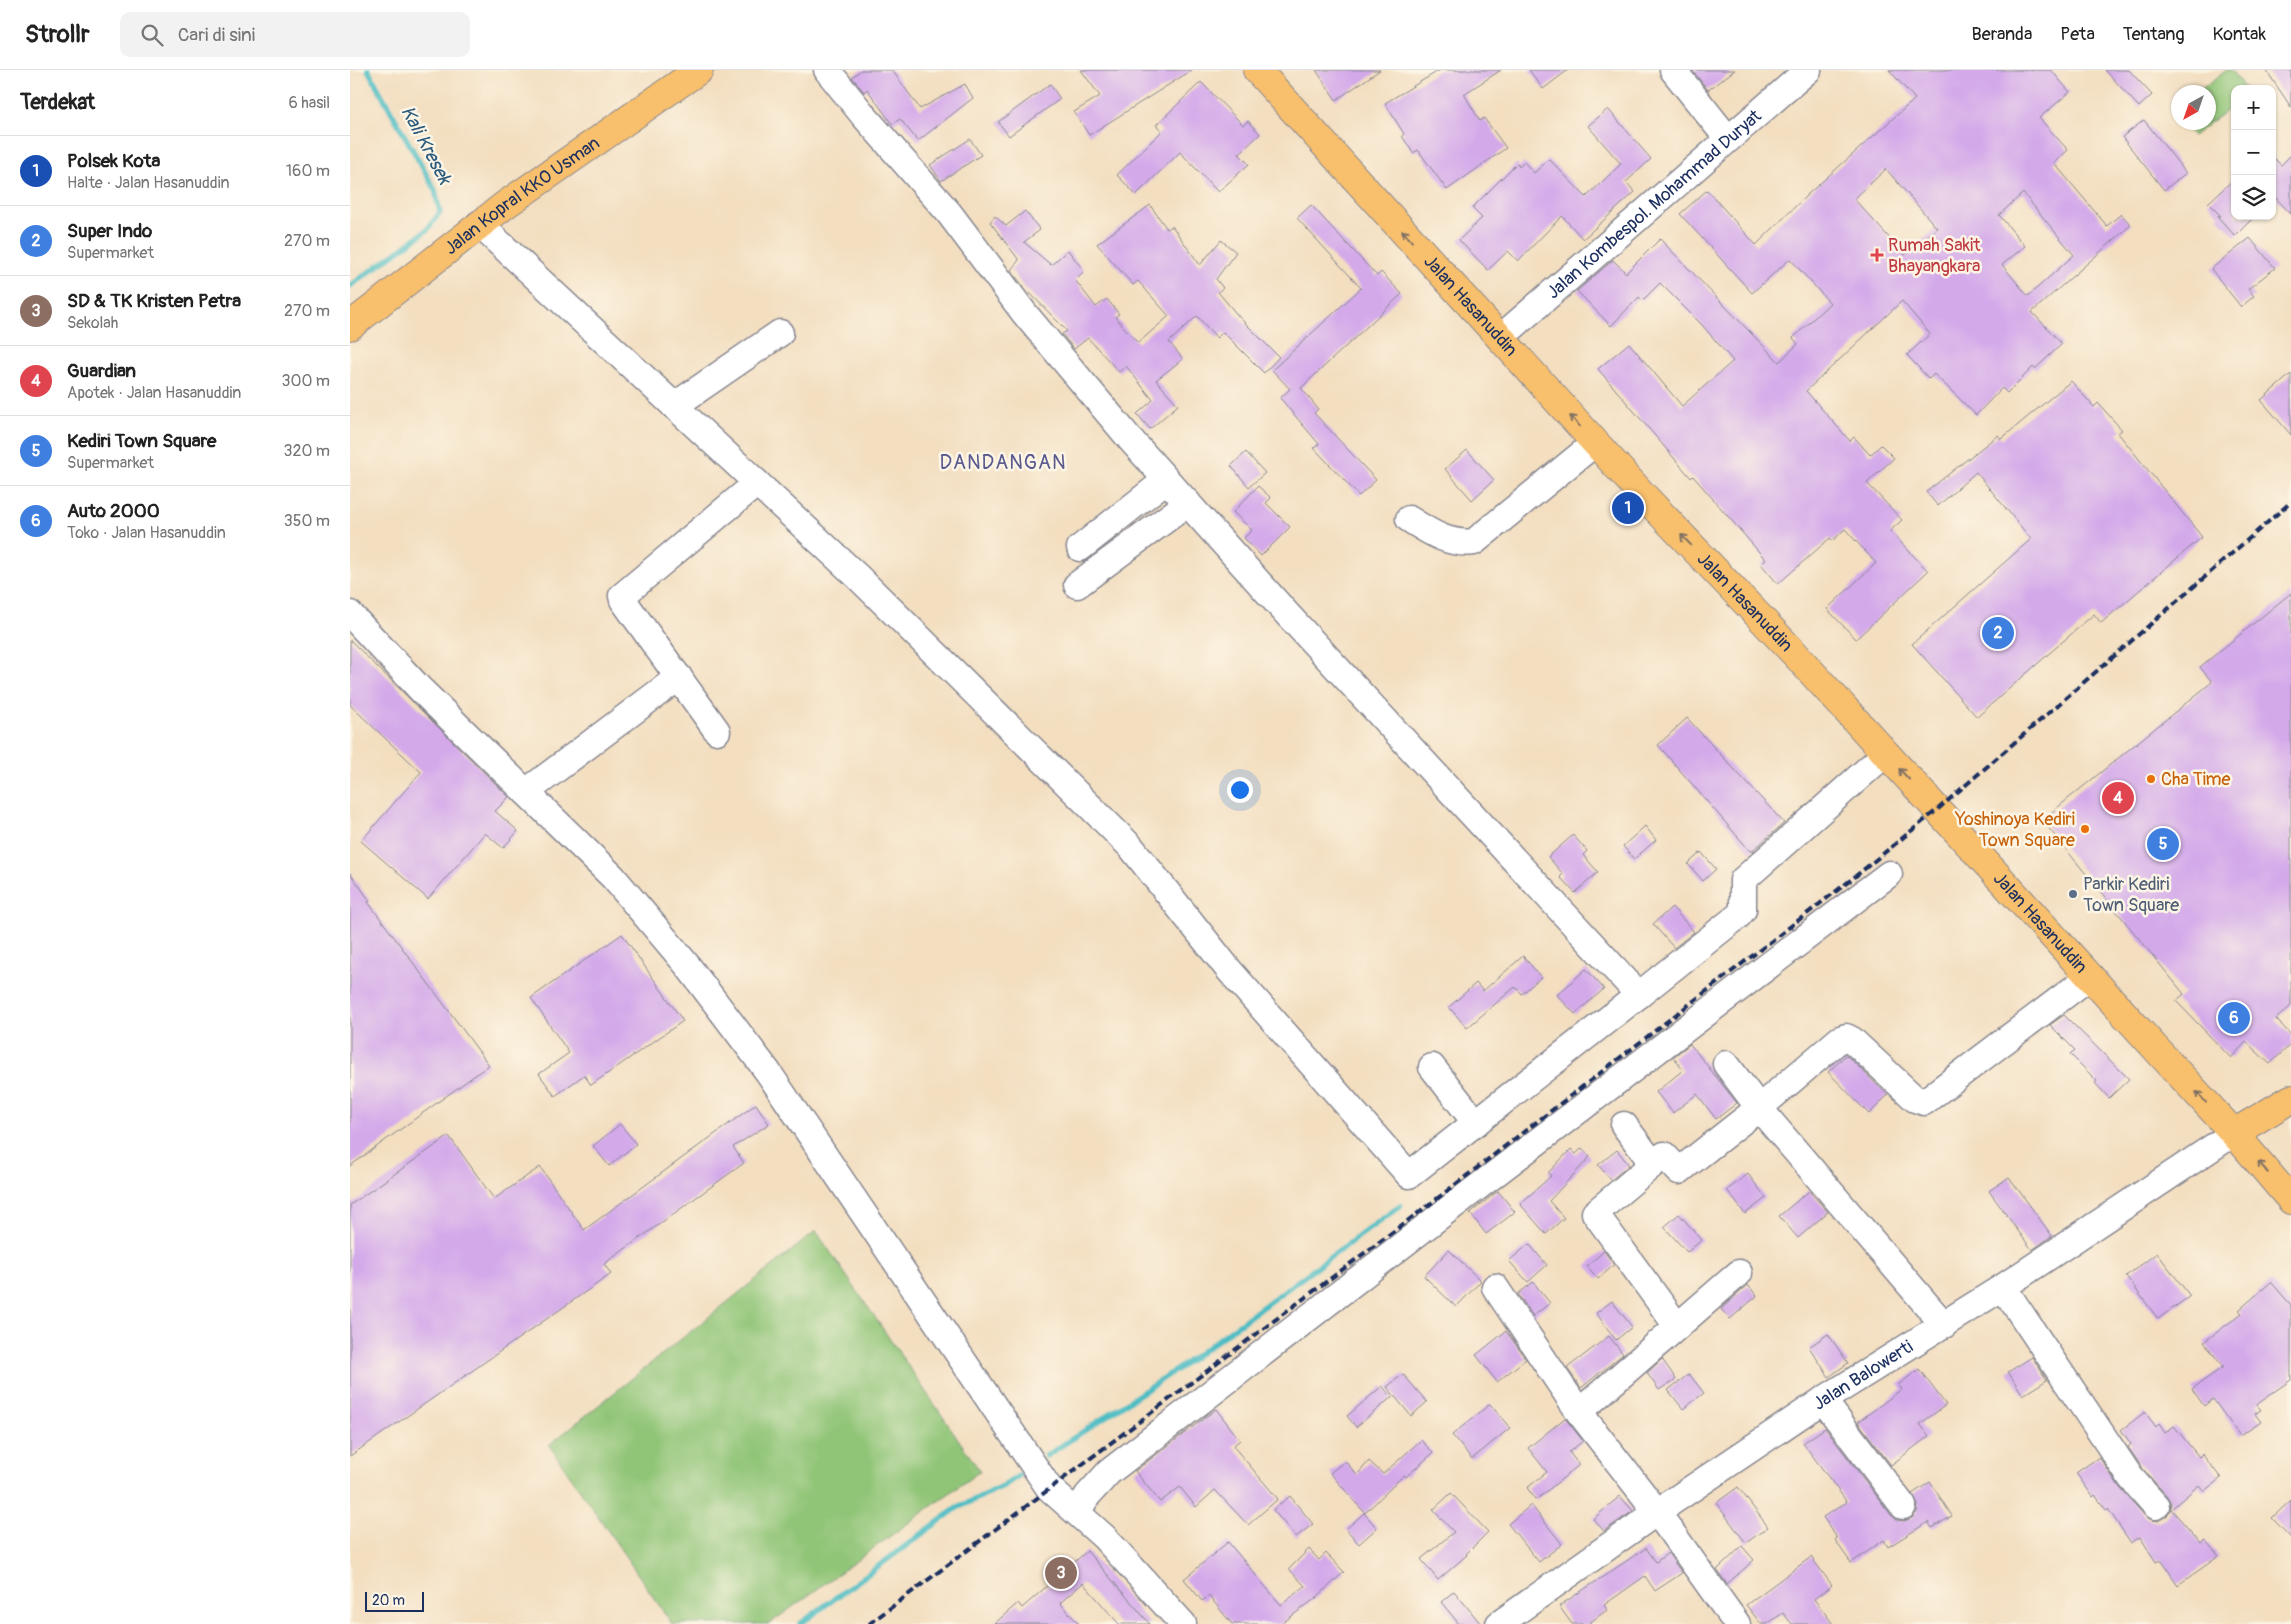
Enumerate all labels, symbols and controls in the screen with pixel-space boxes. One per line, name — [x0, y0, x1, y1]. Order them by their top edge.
search box — [120, 12, 470, 57]
text: Strollr — [25, 20, 90, 49]
icon: search — [138, 21, 166, 49]
text: Cari di sini — [178, 23, 255, 47]
text: Beranda — [1972, 23, 2032, 46]
text: Peta — [2060, 23, 2095, 46]
text: Tentang — [2123, 23, 2185, 46]
text: Kontak — [2213, 23, 2266, 46]
north arrow — [2171, 85, 2216, 130]
map controls — [2231, 85, 2276, 220]
button: + — [2231, 85, 2276, 130]
text: Terdekat — [20, 89, 95, 116]
text: 6 hasil — [288, 93, 330, 113]
water label: Kali Kresek — [395, 102, 458, 190]
street label: Jalan Kombespol. Mohammad Duryat — [1542, 104, 1767, 304]
button: − — [2231, 130, 2276, 175]
street label: Jalan Kopral KKO Usman — [440, 131, 604, 260]
text: Polsek Kota — [67, 149, 160, 173]
text: 1 — [33, 161, 39, 181]
text: 160 m — [286, 161, 330, 181]
text: Halte · Jalan Hasanuddin — [67, 173, 229, 193]
button: layers — [2231, 175, 2276, 220]
text: Super Indo — [67, 219, 152, 243]
one-way arrow — [1401, 229, 1413, 242]
text: 2 — [32, 231, 40, 251]
text: 270 m — [284, 231, 330, 251]
place label: Rumah Sakit Bhayangkara — [1888, 234, 1981, 278]
text: Supermarket — [67, 243, 154, 263]
marker: Rumah Sakit Bhayangkara — [1870, 248, 1884, 262]
street label: Jalan Hasanuddin — [1419, 250, 1523, 361]
text: SD & TK Kristen Petra — [67, 289, 241, 313]
text: 3 — [32, 301, 40, 321]
text: 270 m — [284, 301, 330, 321]
text: Sekolah — [67, 313, 118, 333]
text: Guardian — [67, 359, 136, 383]
text: 4 — [31, 371, 41, 391]
text: 300 m — [282, 371, 330, 391]
text: Apotek · Jalan Hasanuddin — [67, 383, 241, 403]
one-way arrow — [1569, 414, 1581, 427]
text: Kediri Town Square — [67, 429, 216, 453]
text: 5 — [32, 441, 40, 461]
text: 320 m — [284, 441, 330, 461]
district label: DANDANGAN — [940, 450, 1066, 475]
text: Supermarket — [67, 453, 154, 473]
pin: 1 — [1612, 489, 1644, 527]
text: Auto 2000 — [67, 499, 160, 523]
text: 6 — [31, 511, 41, 531]
text: 350 m — [284, 511, 330, 531]
text: Toko · Jalan Hasanuddin — [67, 523, 226, 543]
one-way arrow — [1680, 534, 1692, 546]
street label: Jalan Hasanuddin — [1692, 547, 1798, 657]
pin: 2 — [1982, 614, 2014, 652]
one-way arrow — [1898, 768, 1910, 781]
place label: Cha Time — [2161, 768, 2231, 791]
marker: Cha Time — [2145, 773, 2157, 785]
your location — [1227, 777, 1253, 803]
pin: 4 — [2102, 779, 2134, 817]
place label: Yoshinoya Kediri Town Square — [1954, 808, 2075, 852]
marker: Yoshinoya Kediri Town Square — [2079, 823, 2091, 835]
pin: 5 — [2147, 825, 2179, 863]
street label: Jalan Hasanuddin — [1989, 867, 2093, 978]
place label: Parkir Kediri Town Square — [2083, 873, 2179, 917]
marker: Parkir Kediri Town Square — [2067, 888, 2079, 900]
pin: 6 — [2218, 999, 2250, 1037]
one-way arrow — [2195, 1091, 2207, 1104]
one-way arrow — [2257, 1160, 2268, 1173]
street label: Jalan Balowerti — [1809, 1335, 1917, 1415]
pin: 3 — [1045, 1554, 1077, 1592]
scale bar — [365, 1589, 424, 1612]
text: 20 m — [372, 1592, 405, 1609]

